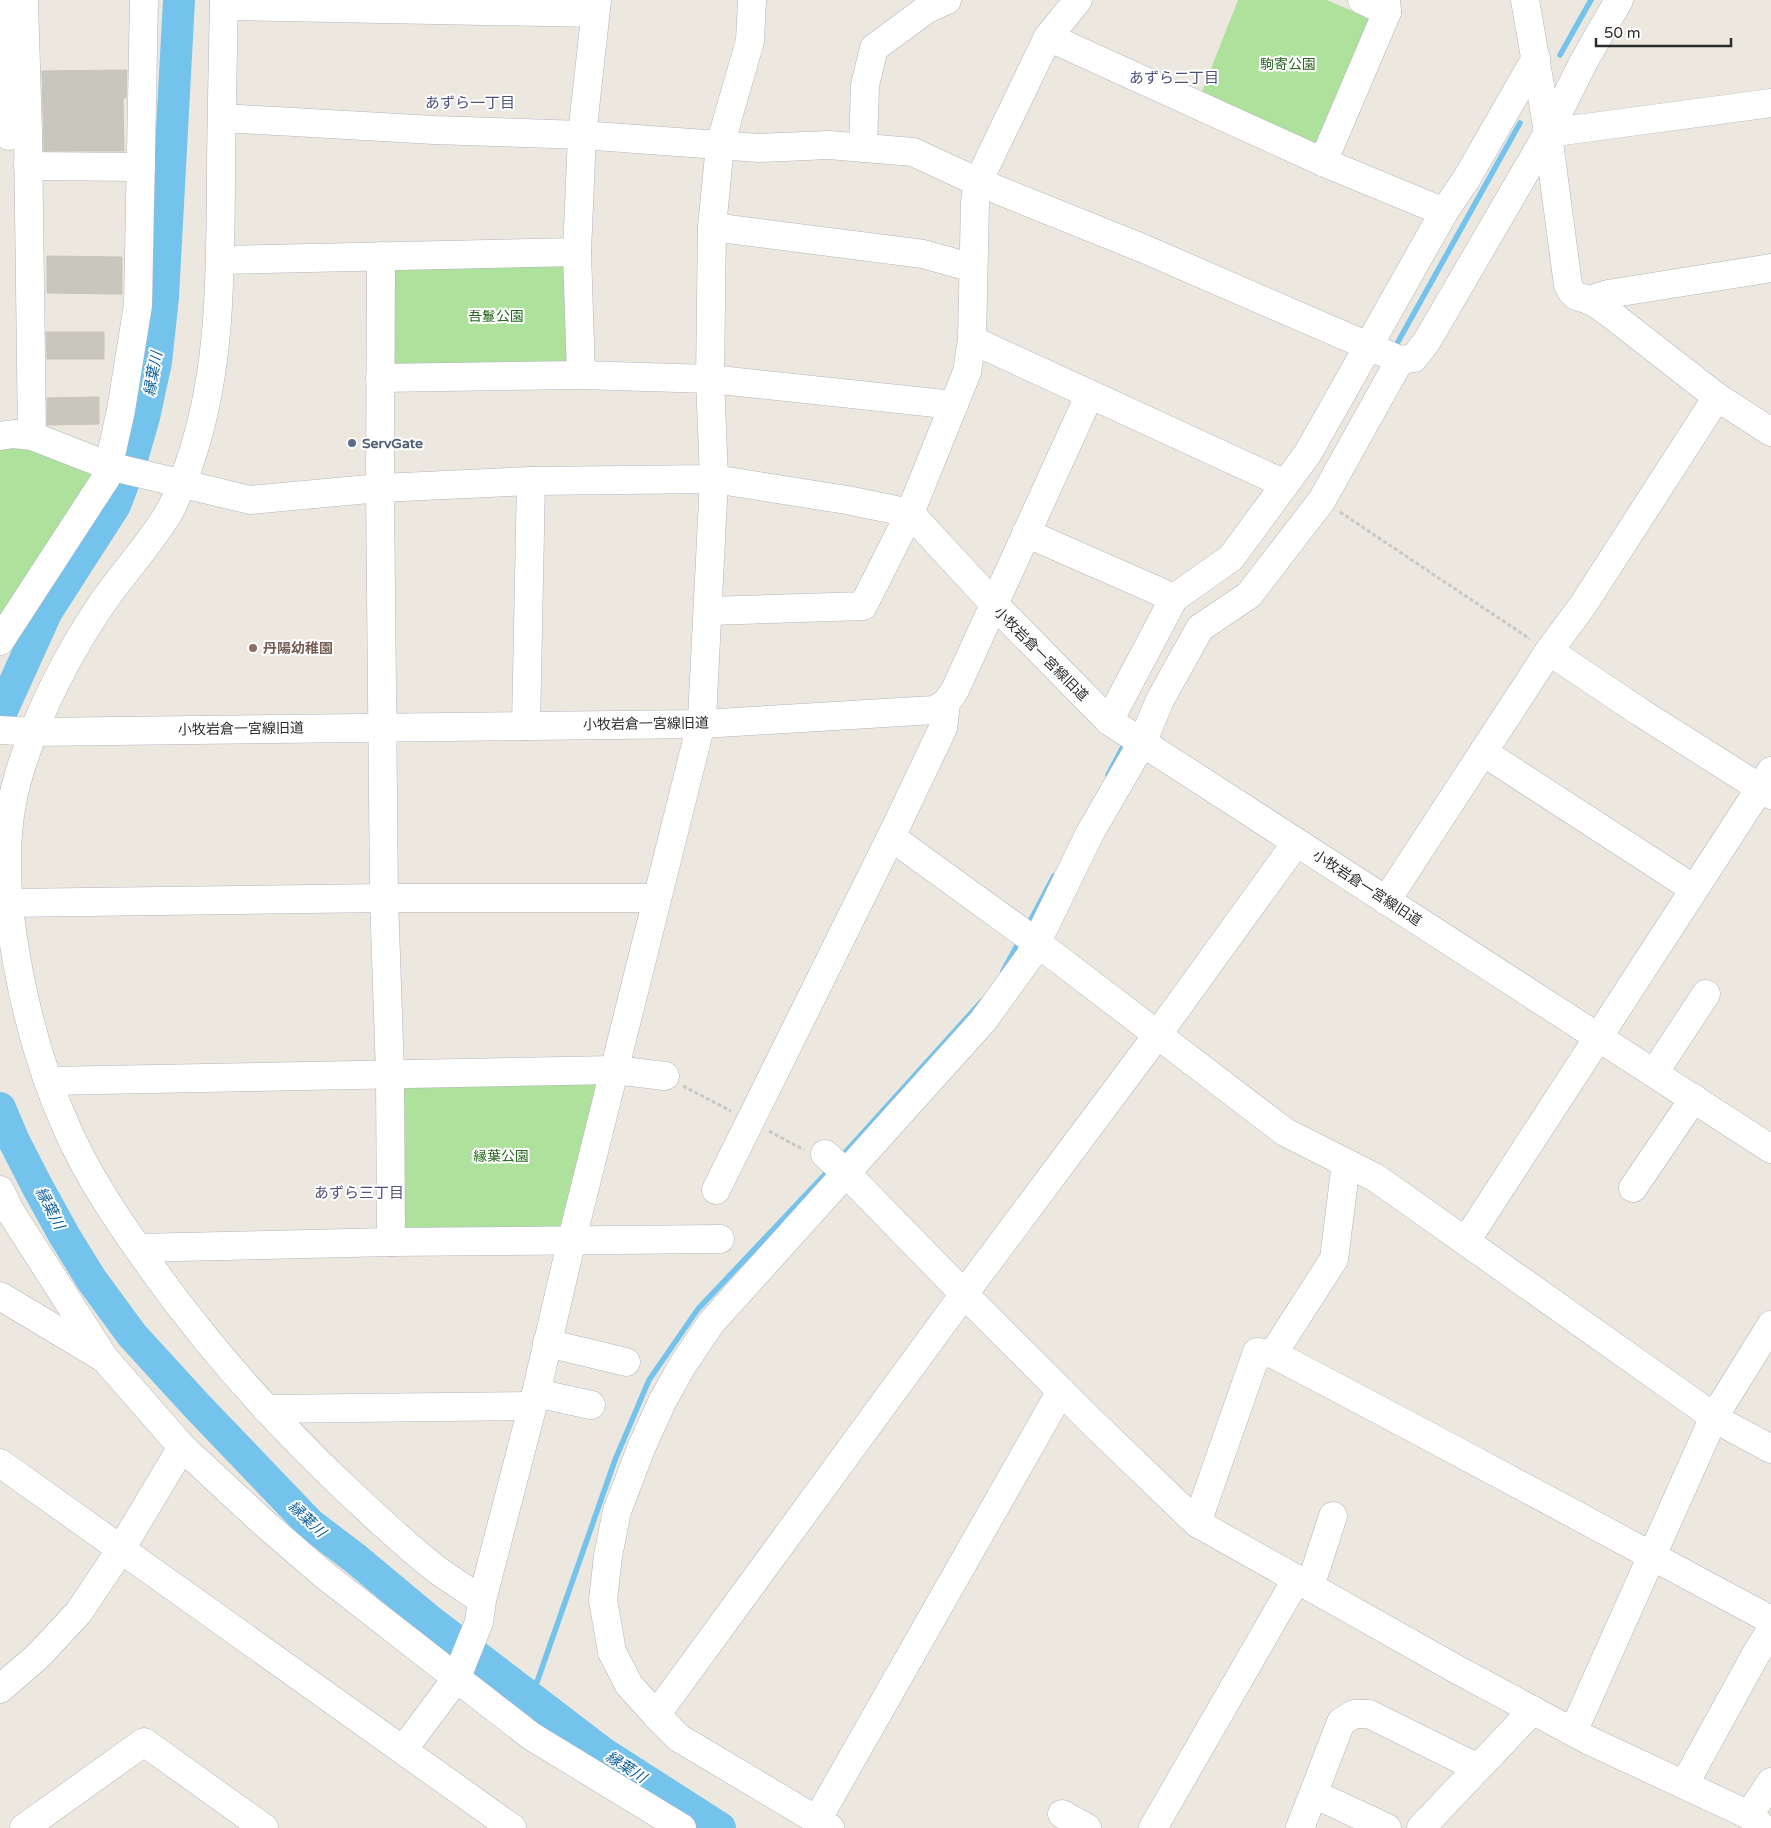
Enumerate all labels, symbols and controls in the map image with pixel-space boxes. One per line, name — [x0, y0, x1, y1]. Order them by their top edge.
scale bar — [1596, 15, 1731, 47]
text: 50 m — [1604, 24, 1641, 42]
park label: 駒寄公園 — [1260, 56, 1316, 73]
district label: あずら二丁目 — [1129, 69, 1219, 87]
district label: あずら一丁目 — [425, 94, 515, 112]
park label: 吾鬘公園 — [468, 308, 524, 325]
water label: 縁葉川 — [140, 348, 166, 398]
place label: ServGate — [362, 435, 423, 452]
marker: ServGate — [346, 437, 358, 449]
street label: 小牧岩倉一宮線旧道 — [990, 603, 1092, 705]
place label: 丹陽幼稚園 — [263, 640, 333, 657]
marker: 丹陽幼稚園 — [247, 642, 259, 654]
street label: 小牧岩倉一宮線旧道 — [583, 714, 709, 734]
street label: 小牧岩倉一宮線旧道 — [178, 719, 304, 739]
street label: 小牧岩倉一宮線旧道 — [1310, 847, 1424, 929]
park label: 縁葉公園 — [473, 1148, 529, 1165]
water label: 縁葉川 — [32, 1184, 69, 1234]
district label: あずら三丁目 — [314, 1184, 404, 1202]
water label: 縁葉川 — [284, 1497, 331, 1542]
water label: 縁葉川 — [602, 1747, 651, 1788]

